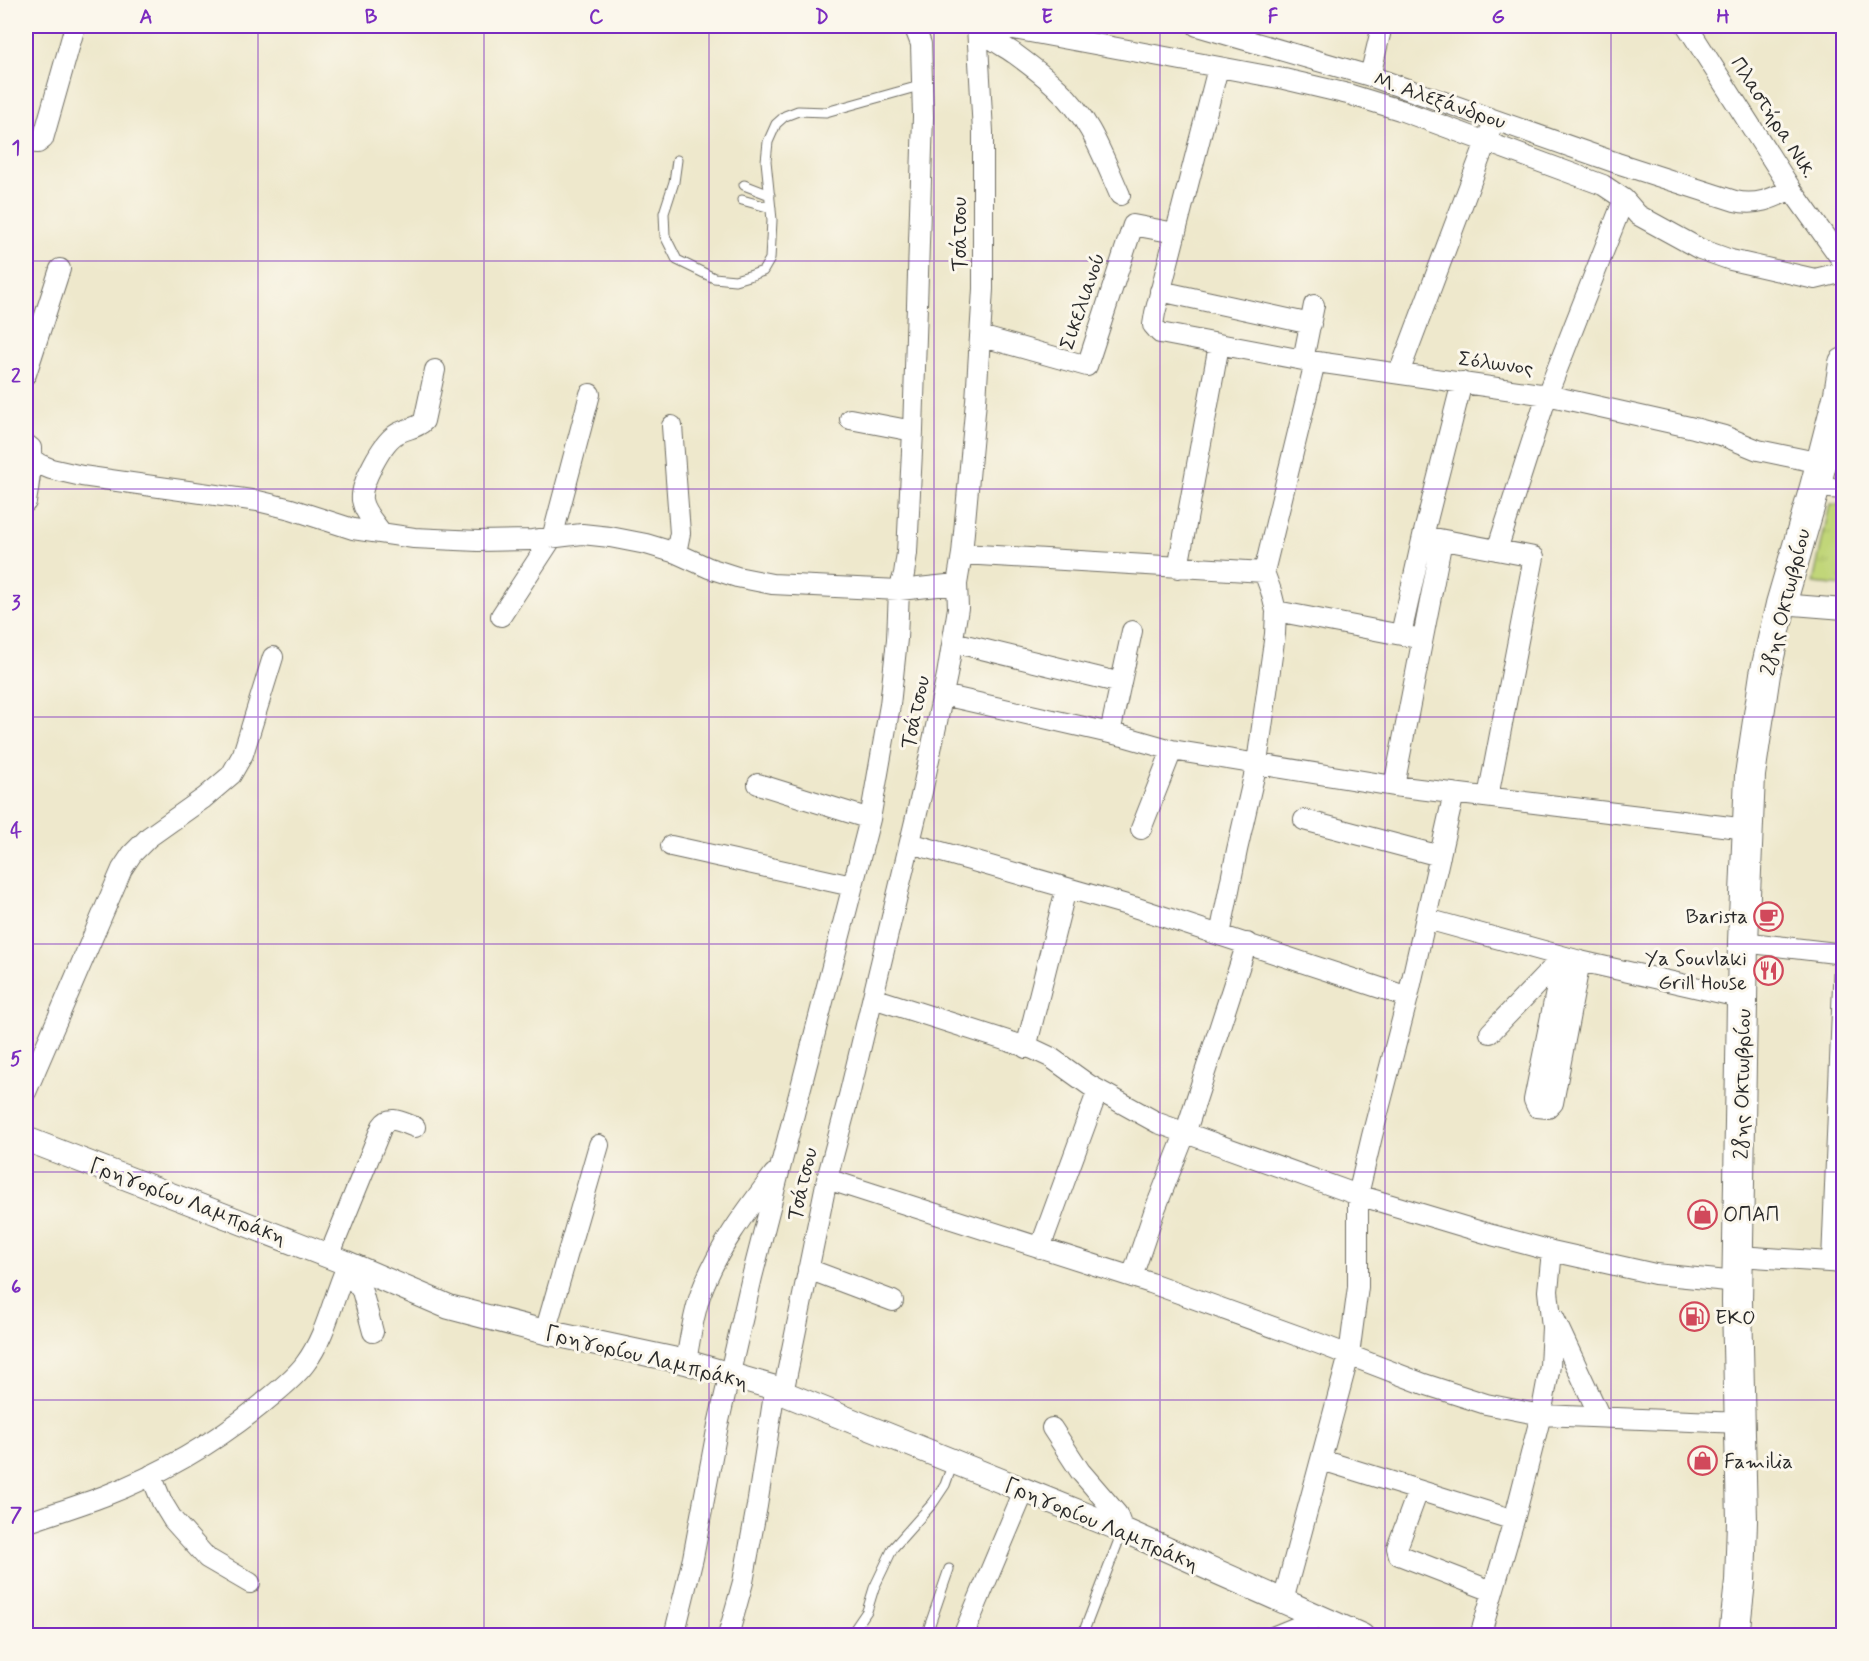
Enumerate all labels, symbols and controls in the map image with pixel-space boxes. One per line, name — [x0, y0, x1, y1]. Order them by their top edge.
text: A — [139, 4, 153, 31]
text: B — [365, 4, 378, 31]
text: C — [589, 4, 604, 31]
text: D — [815, 4, 829, 31]
text: E — [1041, 4, 1053, 31]
text: F — [1268, 4, 1279, 31]
text: G — [1491, 4, 1505, 31]
text: H — [1716, 4, 1730, 31]
street label: Πλαστήρα Νικ. — [1723, 52, 1823, 184]
street label: Μ. Αλεξάνδρου — [1370, 65, 1509, 137]
text: 1 — [12, 135, 20, 162]
street label: Τσάτσου — [946, 197, 974, 271]
street label: Σικελιανού — [1053, 249, 1113, 354]
street label: Σόλωνος — [1456, 345, 1535, 383]
text: 2 — [11, 363, 21, 390]
street label: 28ης Οκτωβρίου — [1754, 526, 1818, 679]
text: 3 — [11, 590, 21, 617]
street label: Τσάτσου — [895, 673, 937, 751]
text: 4 — [10, 818, 22, 845]
cafe icon: Barista — [1753, 900, 1785, 932]
place label: Barista — [1685, 903, 1748, 931]
place label: Ya Souvlaki Grill House — [1645, 945, 1747, 997]
restaurant icon: Ya Souvlaki Grill House — [1752, 954, 1784, 986]
street label: 28ης Οκτωβρίου — [1728, 1008, 1758, 1160]
text: 5 — [10, 1046, 22, 1073]
street label: Τσάτσου — [781, 1145, 825, 1224]
street label: Γρηγορίου Λαμπράκη — [85, 1152, 290, 1252]
shop icon: ΟΠΑΠ — [1686, 1198, 1718, 1230]
place label: ΟΠΑΠ — [1723, 1201, 1779, 1229]
text: 6 — [11, 1274, 21, 1301]
fuel station icon: EKO — [1678, 1301, 1710, 1333]
place label: EKO — [1715, 1304, 1756, 1332]
street label: Γρηγορίου Λαμπράκη — [542, 1319, 751, 1397]
shop icon: Familia — [1687, 1445, 1719, 1477]
place label: Familia — [1724, 1448, 1793, 1476]
street label: Γρηγορίου Λαμπράκη — [1000, 1471, 1203, 1579]
text: 7 — [10, 1502, 22, 1529]

